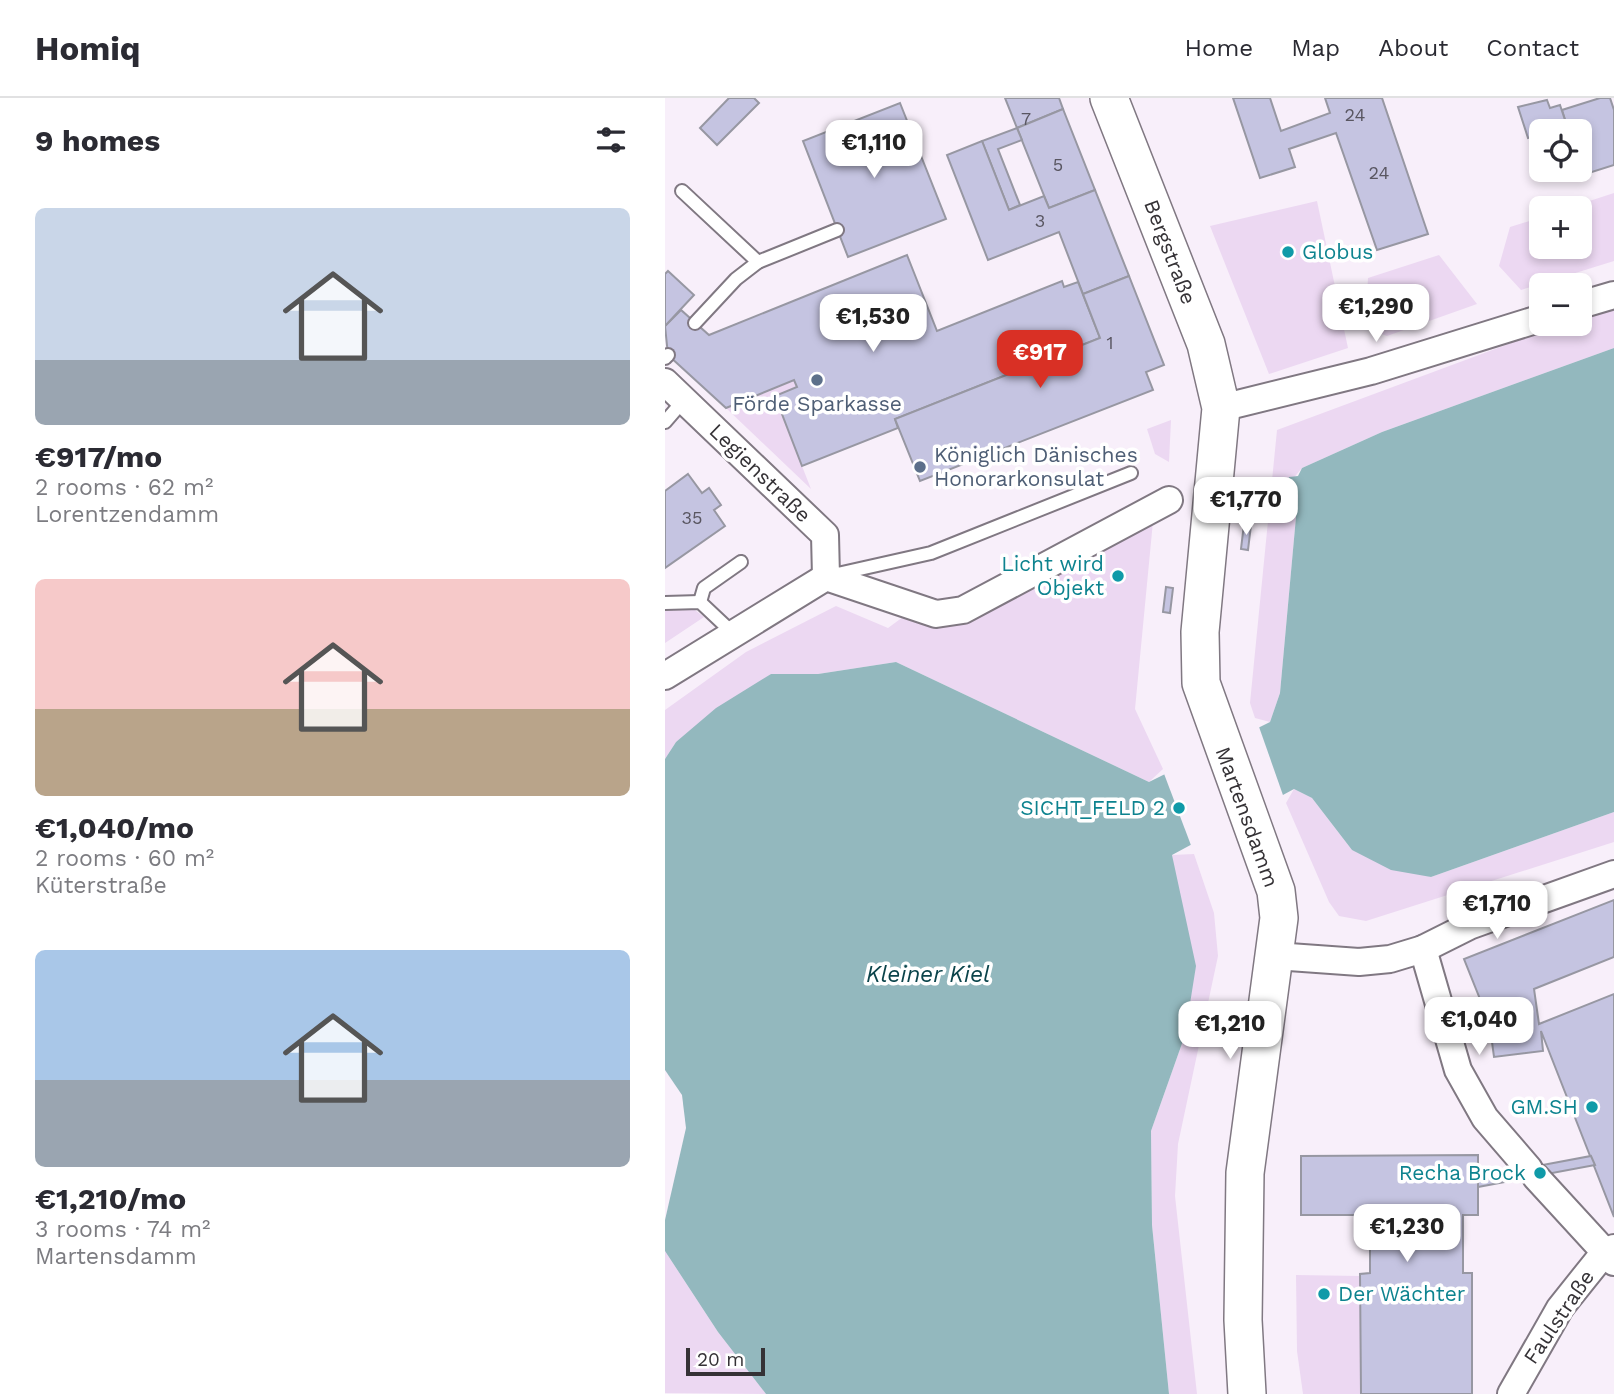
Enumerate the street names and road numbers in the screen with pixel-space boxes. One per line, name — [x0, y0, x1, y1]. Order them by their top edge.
street label: Bergstraße — [1139, 196, 1202, 308]
street label: Legienstraße — [704, 418, 816, 527]
street label: Martensdamm — [1210, 743, 1284, 891]
street label: Faulstraße — [1518, 1265, 1599, 1369]

